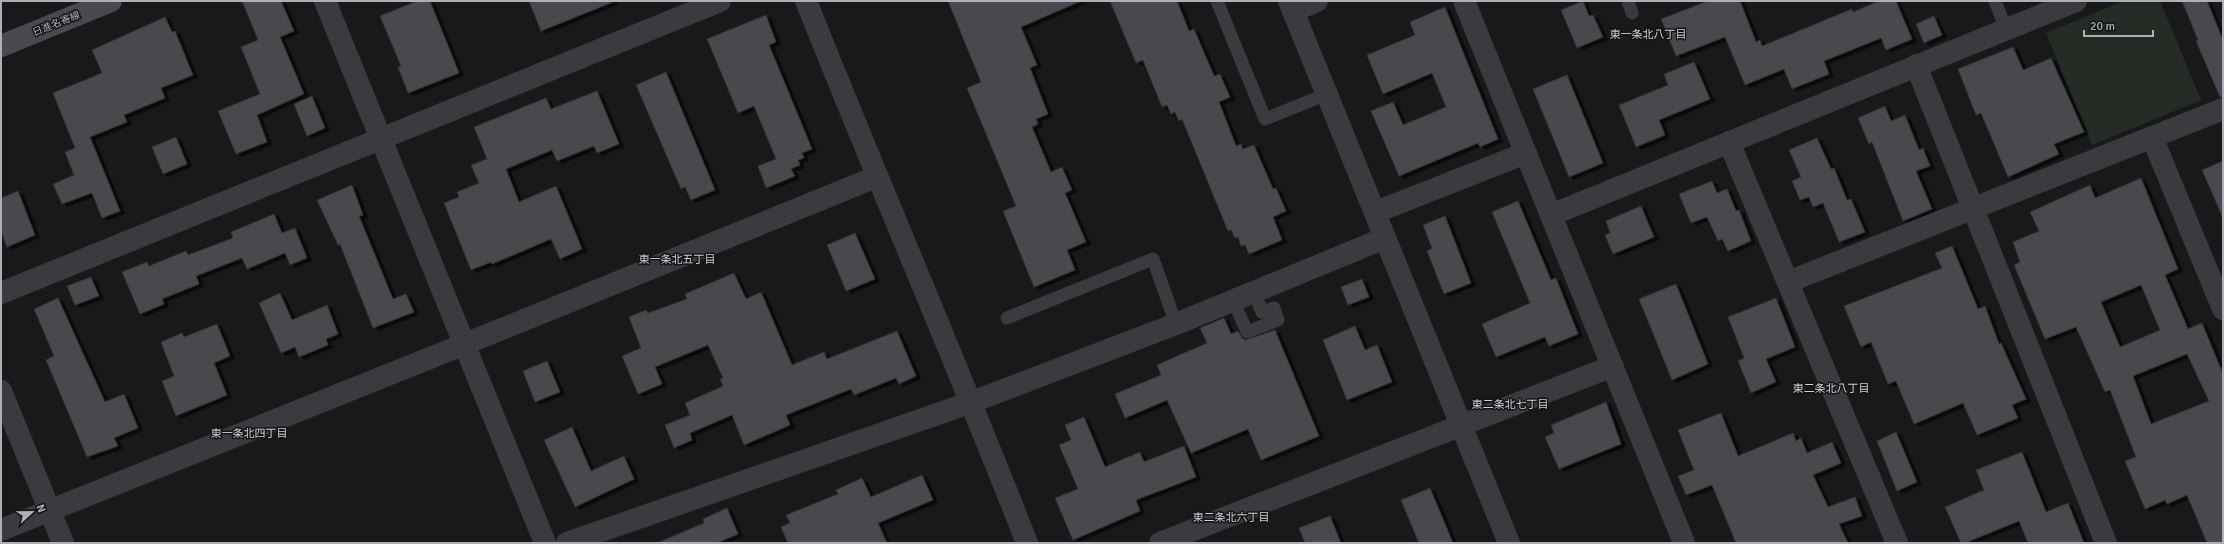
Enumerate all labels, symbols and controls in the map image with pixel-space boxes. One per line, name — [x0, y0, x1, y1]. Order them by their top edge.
street label: 日進名寄線 — [31, 9, 82, 39]
scale bar — [2084, 12, 2153, 38]
text: 20 m — [2090, 19, 2115, 34]
district label: 東一条北八丁目 — [1610, 28, 1687, 41]
district label: 東一条北五丁目 — [639, 253, 716, 266]
district label: 東二条北八丁目 — [1793, 382, 1870, 395]
district label: 東二条北七丁目 — [1472, 398, 1549, 411]
district label: 東一条北四丁目 — [211, 427, 288, 440]
north arrow — [12, 492, 52, 532]
text: N — [33, 502, 48, 514]
district label: 東二条北六丁目 — [1193, 511, 1270, 524]

